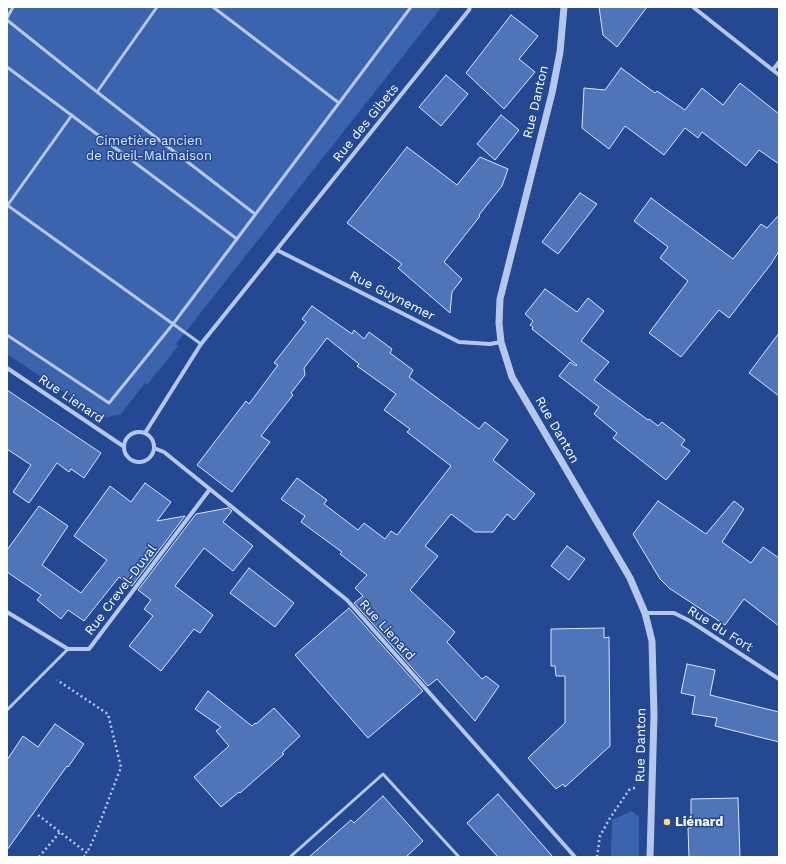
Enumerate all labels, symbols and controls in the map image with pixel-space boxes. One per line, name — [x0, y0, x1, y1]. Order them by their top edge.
street label: Rue Danton — [520, 64, 552, 140]
street label: Rue des Gibets — [330, 81, 402, 165]
park label: Cimetière ancien de Rueil-Malmaison — [86, 133, 212, 164]
street label: Rue Guynemer — [347, 268, 437, 324]
street label: Rue Lienard — [35, 371, 107, 427]
street label: Rue Danton — [532, 394, 582, 466]
street label: Rue Crevel-Duval — [82, 542, 160, 638]
street label: Rue Lienard — [356, 597, 418, 663]
street label: Rue du Fort — [684, 603, 756, 655]
street label: Rue Danton — [633, 708, 649, 782]
place label: Liénard — [675, 814, 723, 830]
marker: Liénard — [662, 817, 672, 827]

